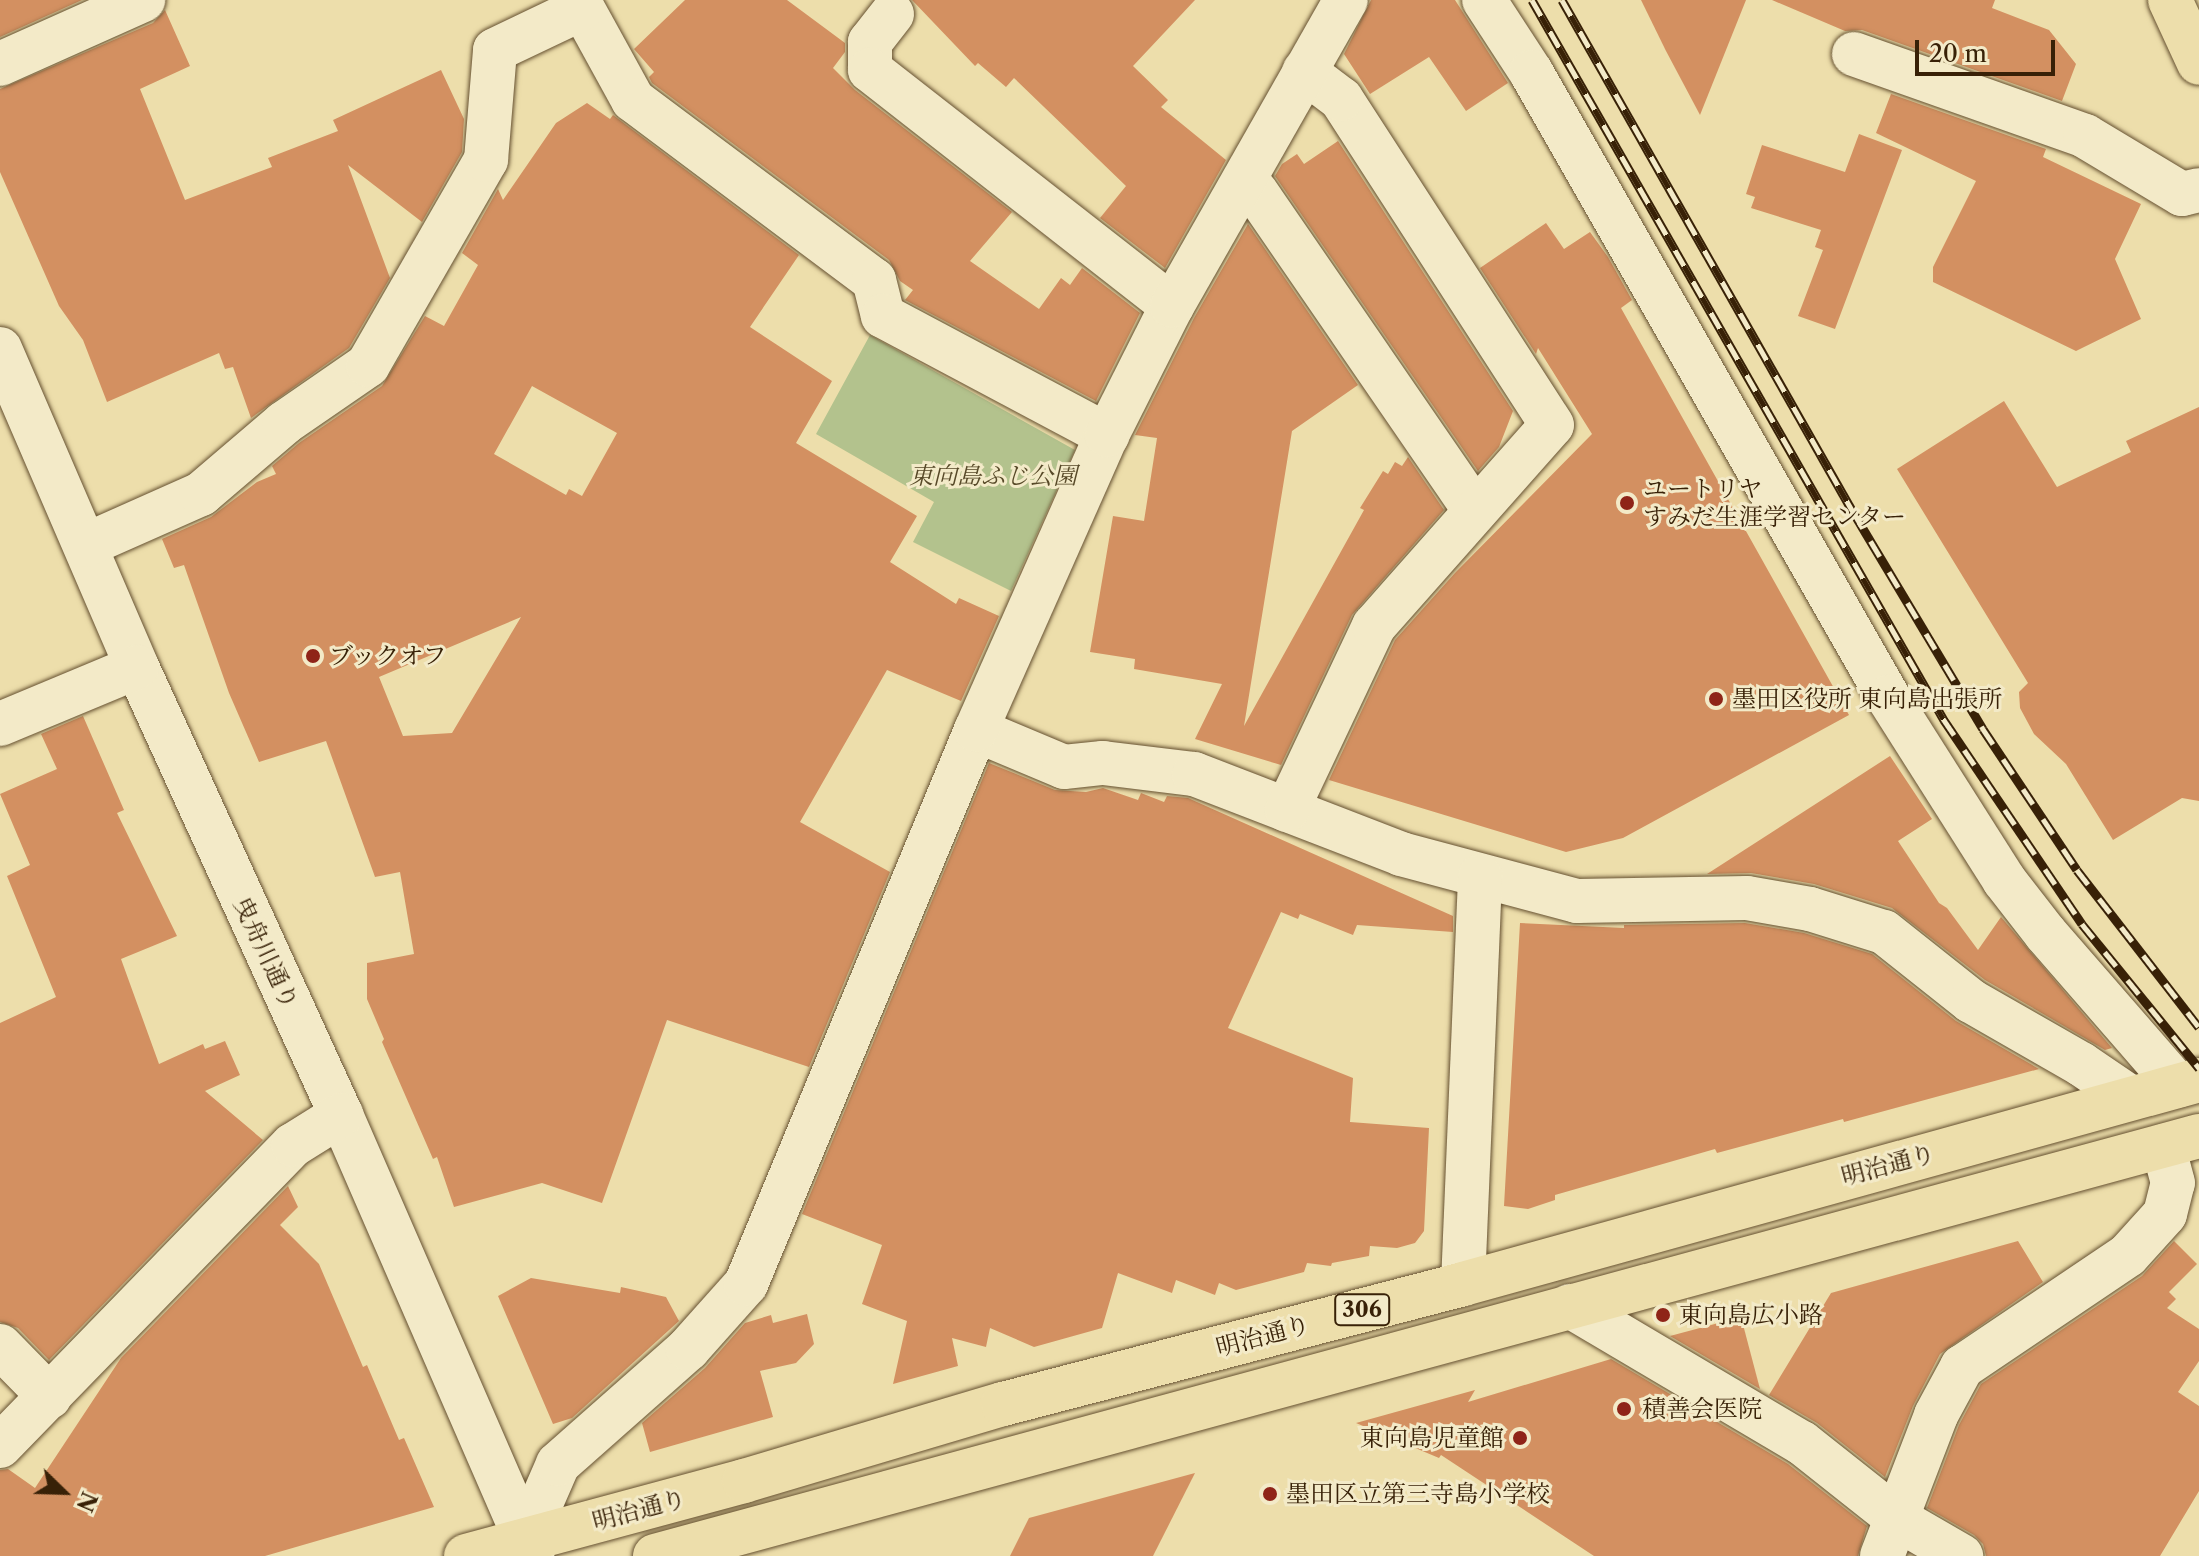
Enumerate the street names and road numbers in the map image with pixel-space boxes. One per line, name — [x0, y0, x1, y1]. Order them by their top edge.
street label: 曳舟川通り — [228, 893, 304, 1013]
street label: 明治通り — [1838, 1139, 1938, 1191]
road number: 306 — [1334, 1292, 1390, 1328]
street label: 明治通り — [1213, 1310, 1313, 1362]
street label: 明治通り — [589, 1484, 689, 1536]

